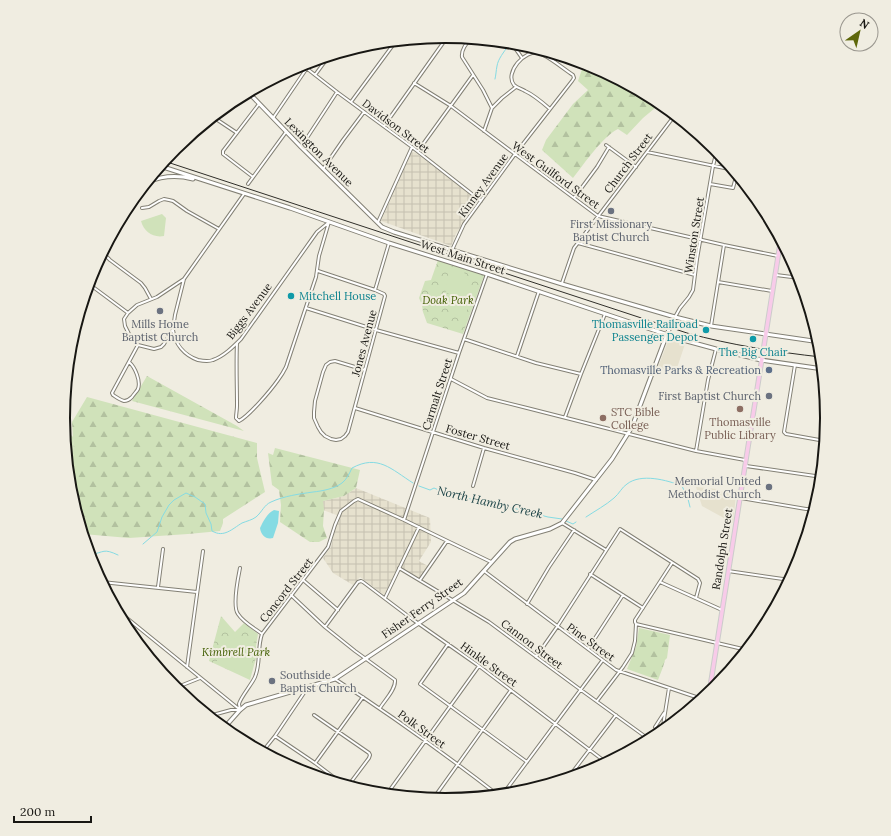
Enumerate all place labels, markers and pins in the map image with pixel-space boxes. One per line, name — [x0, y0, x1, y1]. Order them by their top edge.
marker: First Missionary Baptist Church — [606, 206, 616, 216]
place label: First Missionary Baptist Church — [570, 217, 652, 244]
place label: Mitchell House — [299, 289, 376, 303]
marker: Mitchell House — [286, 291, 296, 301]
marker: Mills Home Baptist Church — [155, 306, 165, 316]
place label: Mills Home Baptist Church — [122, 317, 199, 344]
place label: Thomasville Railroad Passenger Depot — [592, 317, 699, 344]
marker: Thomasville Railroad Passenger Depot — [701, 325, 711, 335]
marker: The Big Chair — [748, 334, 758, 344]
place label: The Big Chair — [718, 345, 788, 359]
place label: Thomasville Parks & Recreation — [600, 363, 761, 377]
marker: Thomasville Parks & Recreation — [764, 365, 774, 375]
place label: First Baptist Church — [658, 389, 761, 403]
marker: First Baptist Church — [764, 391, 774, 401]
marker: Thomasville Public Library — [735, 404, 745, 414]
place label: STC Bible College — [611, 405, 660, 432]
marker: STC Bible College — [598, 413, 608, 423]
place label: Thomasville Public Library — [704, 415, 776, 442]
place label: Memorial United Methodist Church — [668, 474, 761, 501]
marker: Memorial United Methodist Church — [764, 482, 774, 492]
place label: Southside Baptist Church — [280, 668, 357, 695]
marker: Southside Baptist Church — [267, 676, 277, 686]

